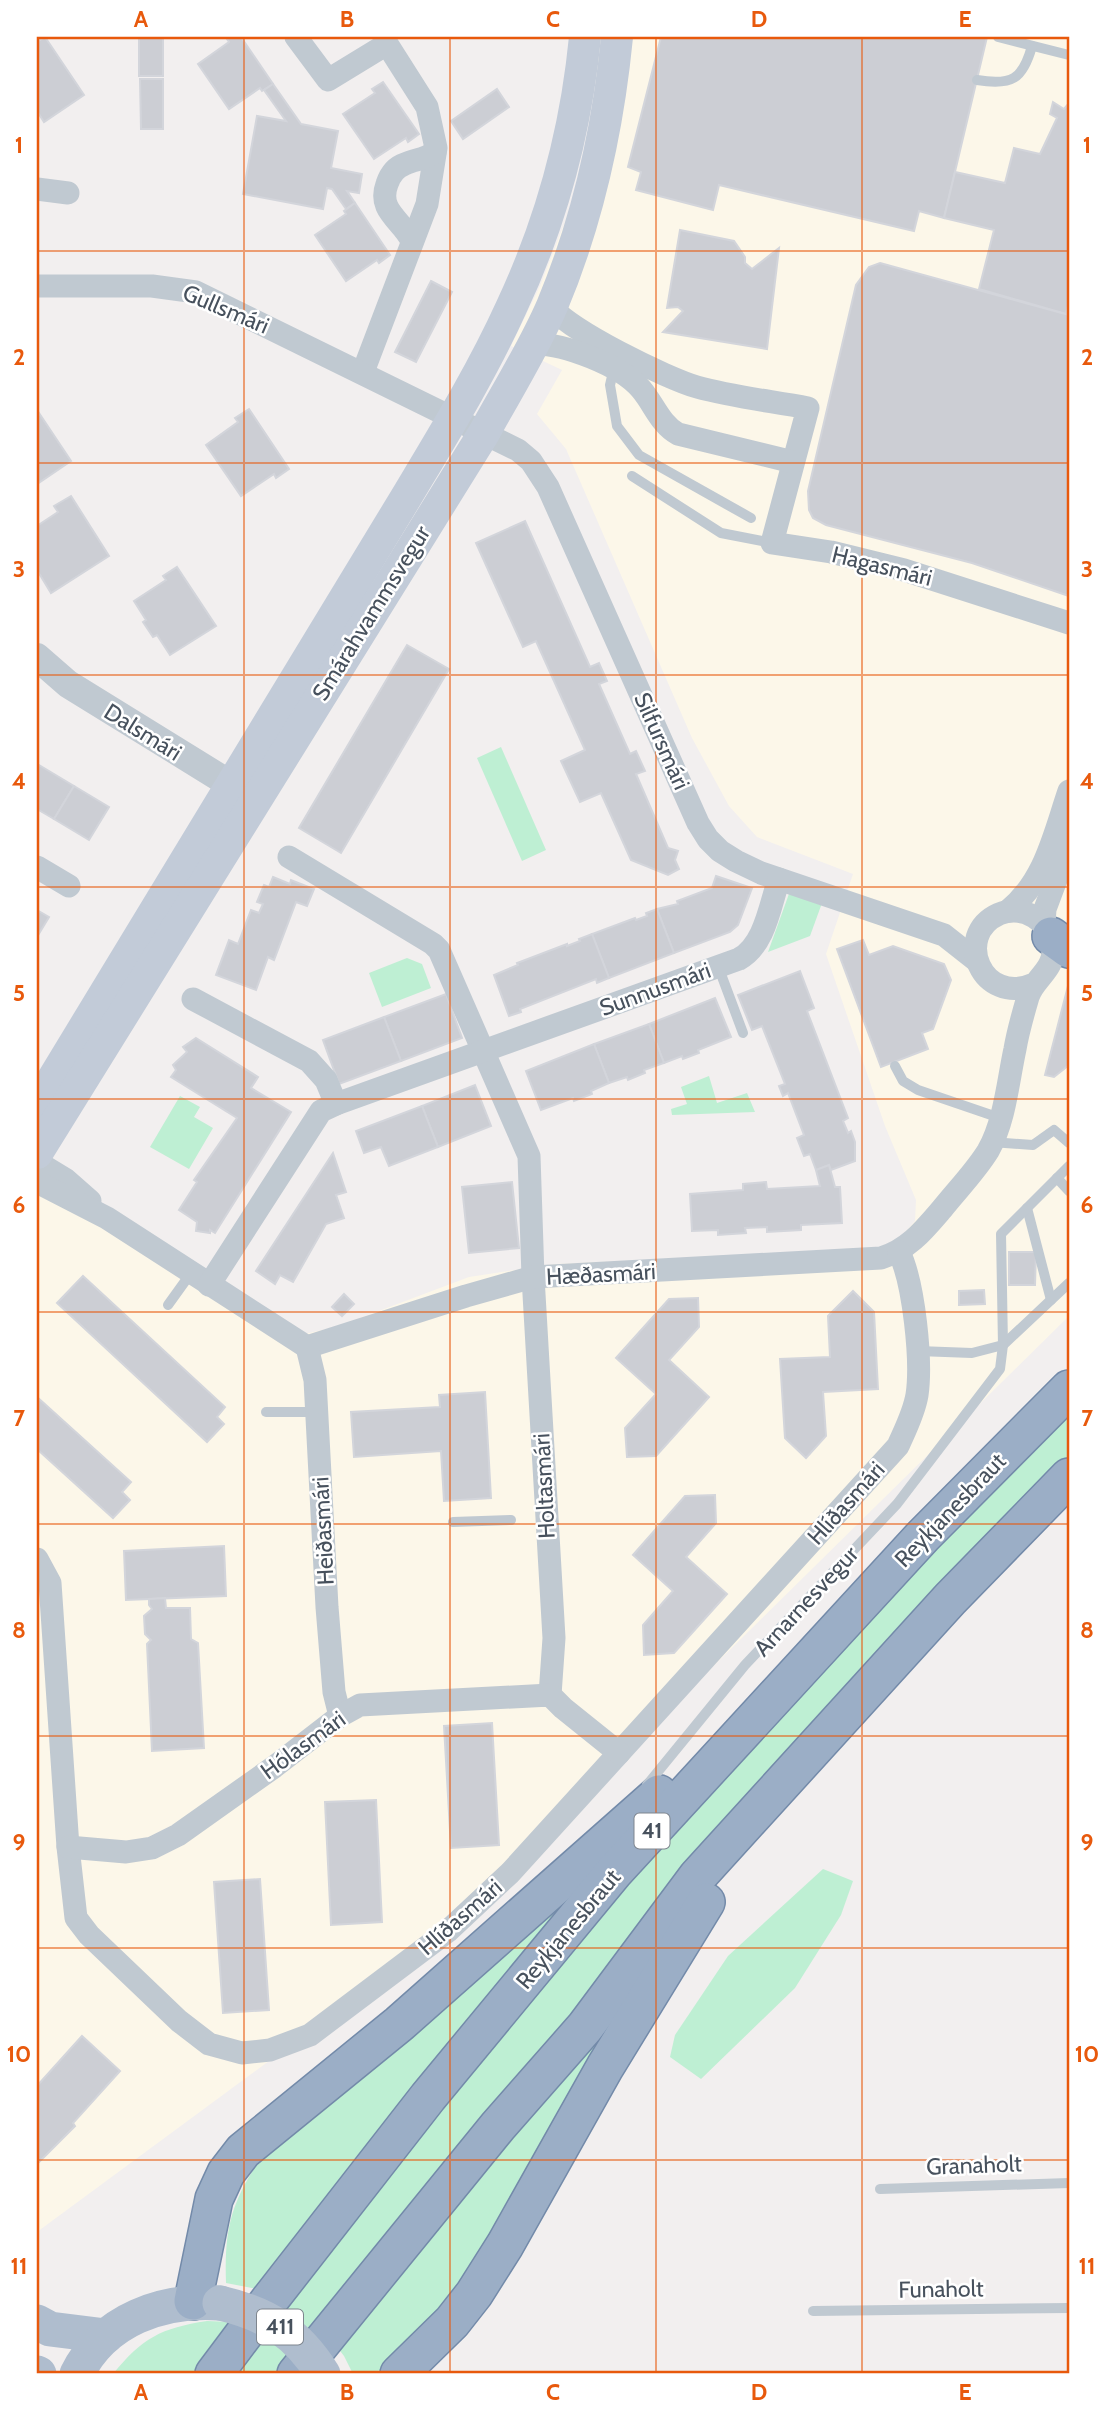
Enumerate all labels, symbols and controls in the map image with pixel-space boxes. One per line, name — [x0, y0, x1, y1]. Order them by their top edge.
text: A — [134, 5, 149, 33]
text: B — [340, 5, 354, 33]
text: C — [546, 5, 560, 33]
text: D — [751, 5, 767, 33]
text: E — [958, 5, 972, 33]
text: 1 — [15, 131, 23, 159]
text: 1 — [1083, 131, 1091, 159]
street label: Gullsmári — [179, 278, 273, 340]
text: 2 — [13, 343, 25, 371]
text: 2 — [1081, 343, 1093, 371]
street label: Smárahvammsvegur — [306, 520, 436, 705]
street label: Hagasmári — [829, 540, 935, 592]
text: 3 — [13, 555, 25, 583]
text: 3 — [1081, 555, 1093, 583]
street label: Silfursmári — [628, 688, 696, 794]
street label: Dalsmári — [99, 697, 187, 767]
text: 4 — [12, 767, 26, 795]
text: 4 — [1080, 767, 1094, 795]
street label: Sunnusmári — [596, 956, 714, 1022]
text: 5 — [13, 979, 25, 1007]
text: 5 — [1081, 979, 1093, 1007]
text: 6 — [13, 1191, 25, 1219]
text: 6 — [1081, 1191, 1093, 1219]
street label: Hæðasmári — [545, 1257, 657, 1291]
text: 7 — [13, 1404, 25, 1432]
text: 7 — [1081, 1404, 1093, 1432]
street label: Holtasmári — [527, 1433, 561, 1539]
street label: Reykjanesbraut — [889, 1447, 1012, 1573]
street label: Hlíðasmári — [801, 1456, 891, 1550]
street label: Heiðasmári — [306, 1476, 340, 1586]
street label: Arnarnesvegur — [748, 1540, 865, 1662]
text: 8 — [12, 1616, 26, 1644]
text: 8 — [1080, 1616, 1094, 1644]
street label: Hólasmári — [255, 1705, 351, 1785]
road number: 41 — [634, 1814, 670, 1848]
text: 9 — [13, 1828, 25, 1856]
text: 9 — [1081, 1828, 1093, 1856]
street label: Reykjanesbraut — [510, 1863, 626, 1995]
street label: Hlíðasmári — [412, 1873, 508, 1961]
text: 10 — [7, 2040, 31, 2068]
text: 10 — [1075, 2040, 1099, 2068]
street label: Granaholt — [926, 2149, 1022, 2181]
text: 11 — [11, 2252, 27, 2280]
text: 11 — [1079, 2252, 1095, 2280]
street label: Funaholt — [898, 2274, 984, 2304]
road number: 411 — [257, 2310, 303, 2344]
text: A — [134, 2378, 149, 2406]
text: B — [340, 2378, 354, 2406]
text: C — [546, 2378, 560, 2406]
text: D — [751, 2378, 767, 2406]
text: E — [958, 2378, 972, 2406]

